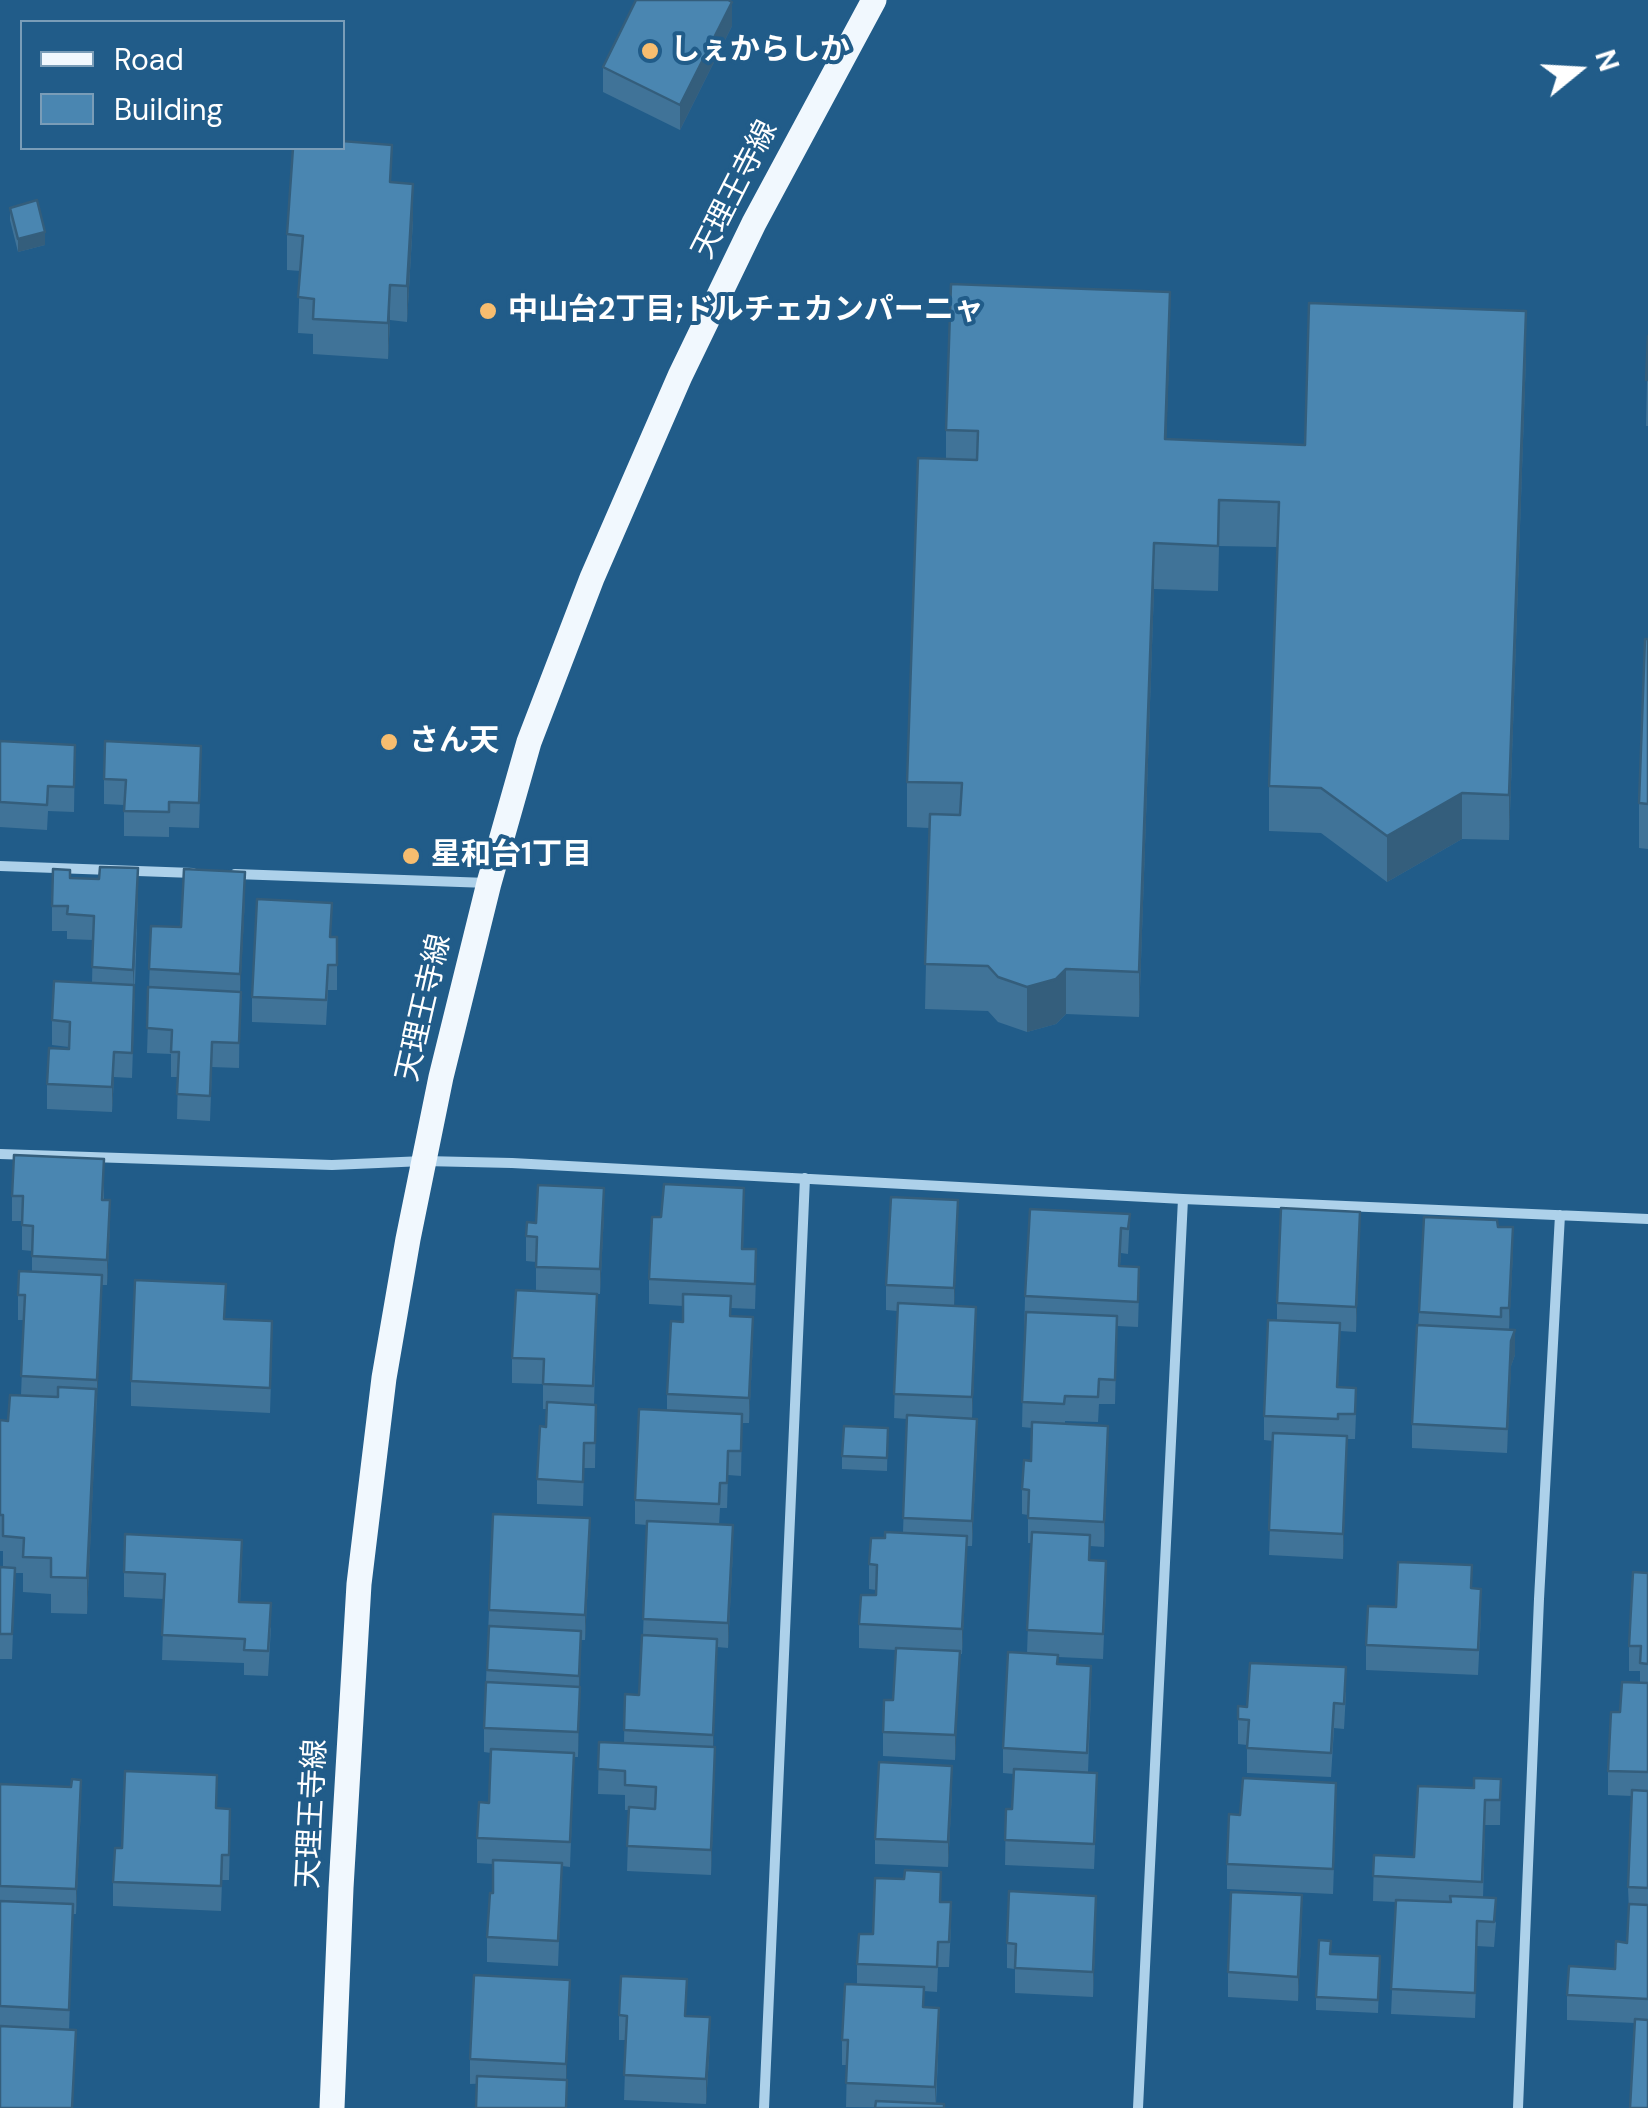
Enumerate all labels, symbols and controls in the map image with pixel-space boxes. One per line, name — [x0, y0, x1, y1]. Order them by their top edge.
legend — [20, 20, 345, 150]
north arrow — [1528, 20, 1628, 120]
place label: しぇからしか — [670, 33, 850, 69]
text: Road — [114, 40, 184, 79]
marker: しぇからしか — [639, 40, 661, 62]
text: N — [1586, 45, 1628, 76]
text: Building — [114, 90, 223, 129]
street label: 天理王寺線 — [686, 115, 786, 265]
place label: 中山台2丁目;ドルチェカンパーニャ — [508, 293, 984, 329]
marker: 中山台2丁目;ドルチェカンパーニャ — [477, 300, 499, 322]
place label: さん天 — [409, 724, 499, 760]
marker: さん天 — [378, 731, 400, 753]
place label: 星和台1丁目 — [431, 838, 592, 874]
marker: 星和台1丁目 — [400, 845, 422, 867]
street label: 天理王寺線 — [391, 931, 459, 1085]
street label: 天理王寺線 — [291, 1738, 335, 1890]

